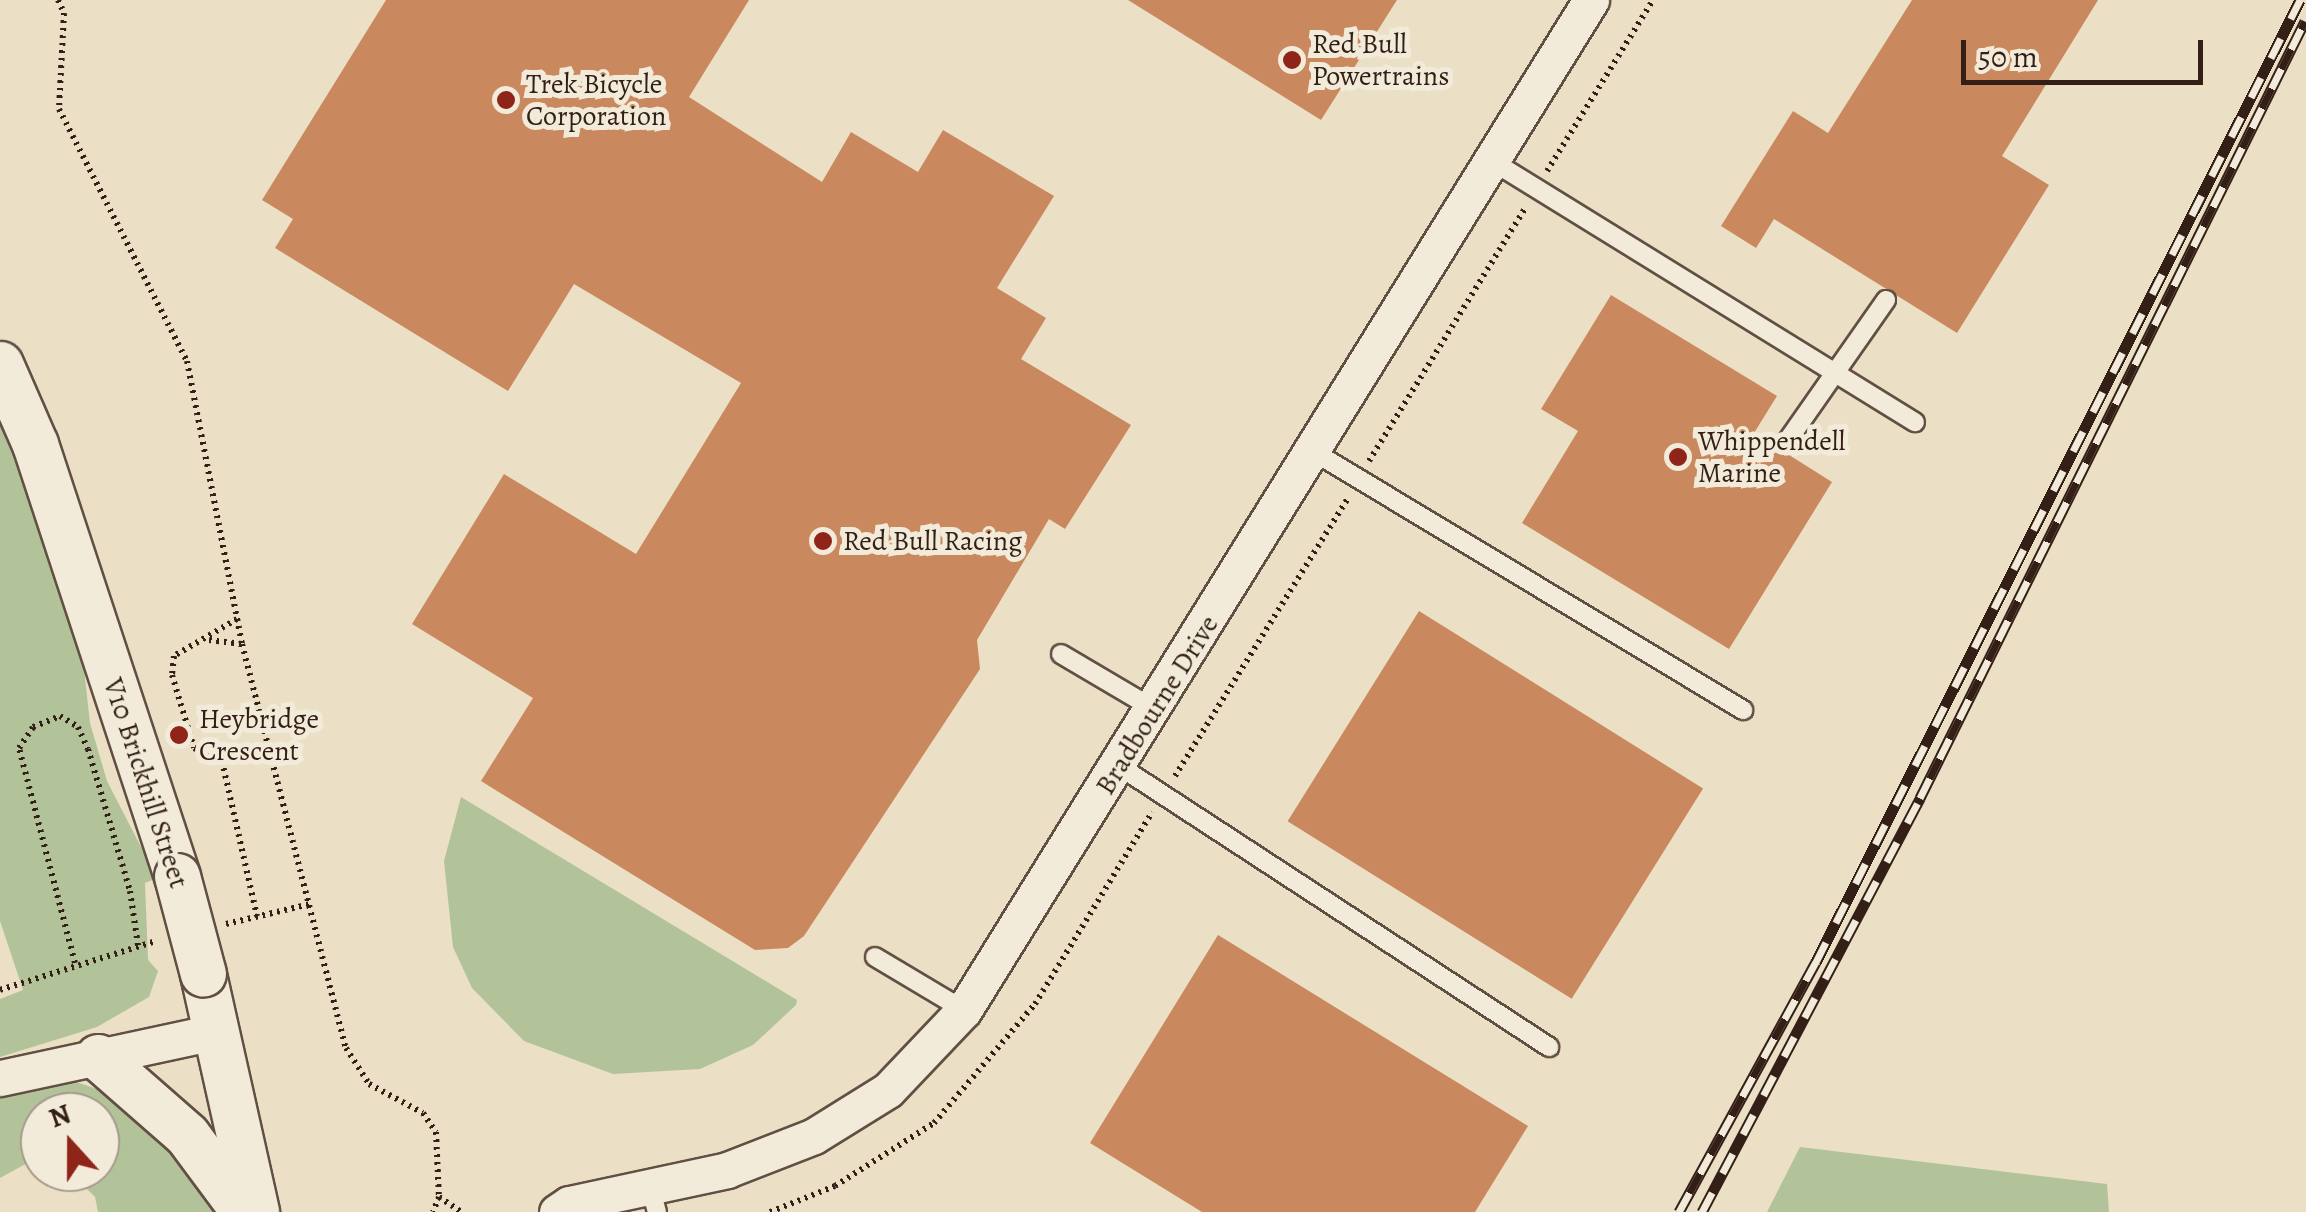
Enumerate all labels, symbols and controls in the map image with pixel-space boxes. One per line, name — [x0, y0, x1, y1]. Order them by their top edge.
scale bar — [1966, 20, 2208, 82]
place label: Red Bull Powertrains — [1312, 27, 1449, 93]
text: 50 m — [1978, 37, 2038, 77]
marker: Red Bull Powertrains — [1281, 49, 1303, 71]
place label: Trek Bicycle Corporation — [526, 67, 666, 133]
marker: Trek Bicycle Corporation — [495, 89, 517, 111]
place label: Whippendell Marine — [1698, 424, 1845, 490]
marker: Whippendell Marine — [1667, 446, 1689, 468]
place label: Red Bull Racing — [843, 524, 1022, 558]
marker: Red Bull Racing — [812, 530, 834, 552]
street label: Bradbourne Drive — [1088, 609, 1226, 801]
street label: V10 Brickhill Street — [96, 674, 196, 892]
place label: Heybridge Crescent — [199, 702, 319, 768]
marker: Heybridge Crescent — [168, 724, 190, 746]
north arrow — [20, 1092, 120, 1192]
text: N — [44, 1094, 76, 1137]

